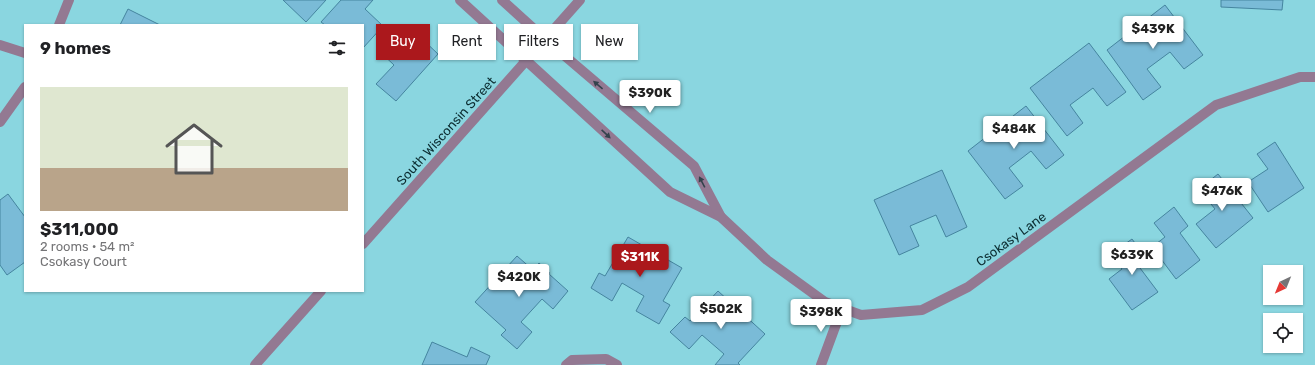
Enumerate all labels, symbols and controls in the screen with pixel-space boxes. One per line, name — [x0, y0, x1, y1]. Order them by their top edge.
pin: $439K — [1125, 16, 1181, 50]
text: $439K — [1131, 21, 1175, 36]
chip: Buy — [376, 24, 430, 60]
chip: Rent — [438, 24, 496, 60]
chip: Filters — [504, 24, 573, 60]
chip: New — [581, 24, 638, 60]
icon: filters — [326, 37, 348, 59]
text: 9 homes — [40, 38, 111, 58]
street label: South Wisconsin Street — [393, 74, 499, 188]
one-way arrow — [593, 80, 603, 89]
pin: $390K — [622, 80, 678, 114]
text: $390K — [628, 85, 672, 100]
icon: home — [158, 113, 230, 185]
pin: $484K — [986, 116, 1042, 150]
text: $484K — [992, 121, 1036, 136]
one-way arrow — [602, 129, 611, 138]
one-way arrow — [699, 177, 706, 188]
pin: $476K — [1194, 178, 1250, 212]
text: $476K — [1201, 183, 1243, 198]
street label: Csokasy Lane — [973, 209, 1049, 269]
text: $311,000 — [40, 219, 119, 239]
text: 2 rooms · 54 m² — [40, 239, 134, 254]
pin: $639K — [1104, 242, 1160, 276]
pin: $311K — [612, 244, 668, 278]
text: $639K — [1111, 247, 1153, 262]
text: $311K — [621, 249, 659, 264]
text: Csokasy Court — [40, 254, 127, 269]
pin: $420K — [491, 264, 547, 298]
north arrow — [1263, 265, 1303, 305]
map controls — [1263, 265, 1303, 353]
text: $420K — [497, 269, 541, 284]
pin: $502K — [693, 296, 749, 330]
pin: $398K — [793, 299, 849, 333]
text: $502K — [700, 301, 743, 316]
text: $398K — [799, 304, 843, 319]
button: locate — [1263, 313, 1303, 353]

